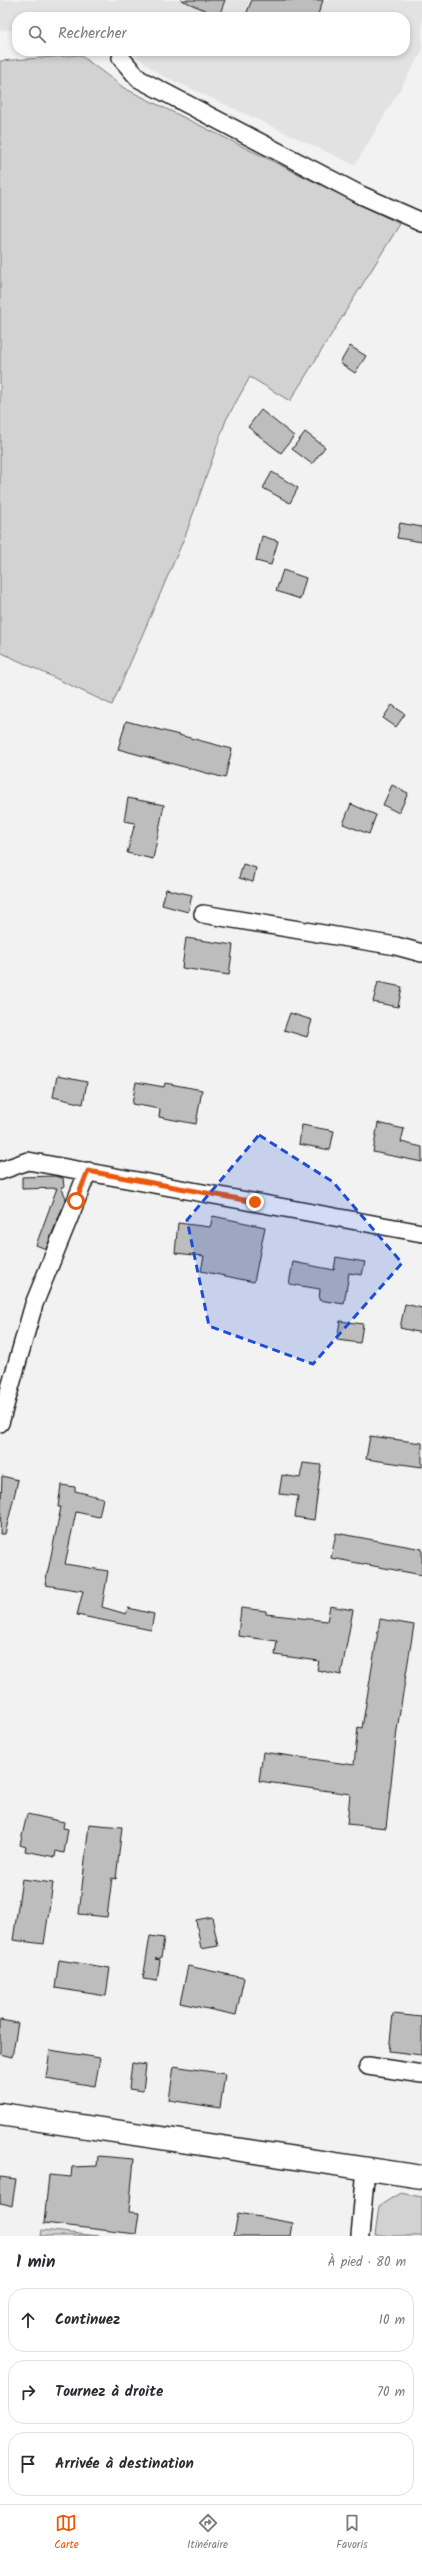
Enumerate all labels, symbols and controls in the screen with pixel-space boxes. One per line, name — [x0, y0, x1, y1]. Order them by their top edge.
search box — [12, 12, 410, 56]
text: Rechercher — [58, 22, 126, 46]
icon: search — [26, 23, 48, 45]
route start — [67, 1192, 85, 1210]
route end — [246, 1193, 264, 1211]
text: 1 min — [16, 2249, 55, 2276]
text: À pied · 80 m — [328, 2252, 406, 2273]
text: Continuez — [55, 2308, 120, 2332]
icon: ahead — [17, 2309, 39, 2331]
text: 10 m — [379, 2310, 405, 2331]
text: Tournez à droite — [55, 2380, 163, 2404]
icon: right — [17, 2381, 39, 2403]
text: 70 m — [377, 2382, 405, 2403]
text: Arrivée à destination — [55, 2452, 194, 2476]
icon: arrive — [17, 2453, 39, 2475]
tab: Carte — [54, 2512, 79, 2554]
tab: Itinéraire — [187, 2512, 228, 2554]
tab: Favoris — [336, 2512, 368, 2554]

